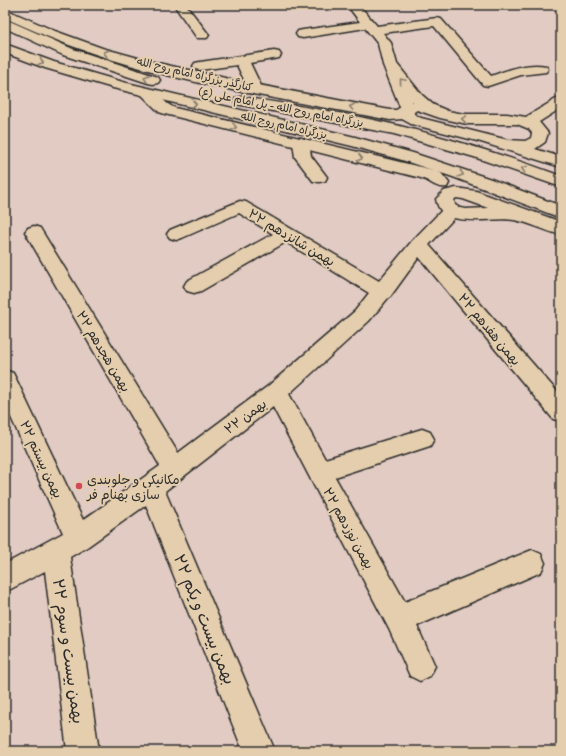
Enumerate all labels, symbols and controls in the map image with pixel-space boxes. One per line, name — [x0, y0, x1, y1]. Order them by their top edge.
one-way arrow — [103, 49, 110, 58]
street label: کنارگذر بزرگراه امام روح الله — [135, 54, 255, 96]
one-way arrow — [38, 57, 45, 66]
one-way arrow — [142, 74, 149, 83]
one-way arrow — [400, 78, 407, 85]
street label: بزرگراه امام روح الله - پل امام علی (ع) — [197, 85, 365, 129]
one-way arrow — [190, 99, 197, 107]
one-way arrow — [349, 103, 355, 112]
street label: بزرگراه امام روح الله — [240, 109, 328, 141]
one-way arrow — [461, 115, 467, 124]
one-way arrow — [230, 122, 237, 131]
one-way arrow — [357, 153, 363, 161]
one-way arrow — [521, 165, 528, 173]
one-way arrow — [458, 169, 465, 178]
street label: ۲۲ بهمن شانزدهم — [244, 204, 339, 272]
street label: ۲۲ بهمن هفدهم — [453, 289, 526, 370]
street label: ۲۲ بهمن هجدهم — [71, 307, 135, 396]
street label: ۲۲ بهمن — [220, 394, 270, 438]
street label: ۲۲ بهمن بیستم — [14, 417, 68, 502]
place label: مکانیکی و جلوبندی سازی بهنام فر — [86, 470, 180, 505]
marker: مکانیکی و جلوبندی سازی بهنام فر — [74, 481, 84, 491]
street label: ۲۲ بهمن نوزدهم — [317, 484, 379, 573]
street label: ۲۲ بهمن بیست و یکم — [167, 551, 241, 688]
street label: ۲۲ بهمن بیست و سوم — [46, 577, 90, 725]

